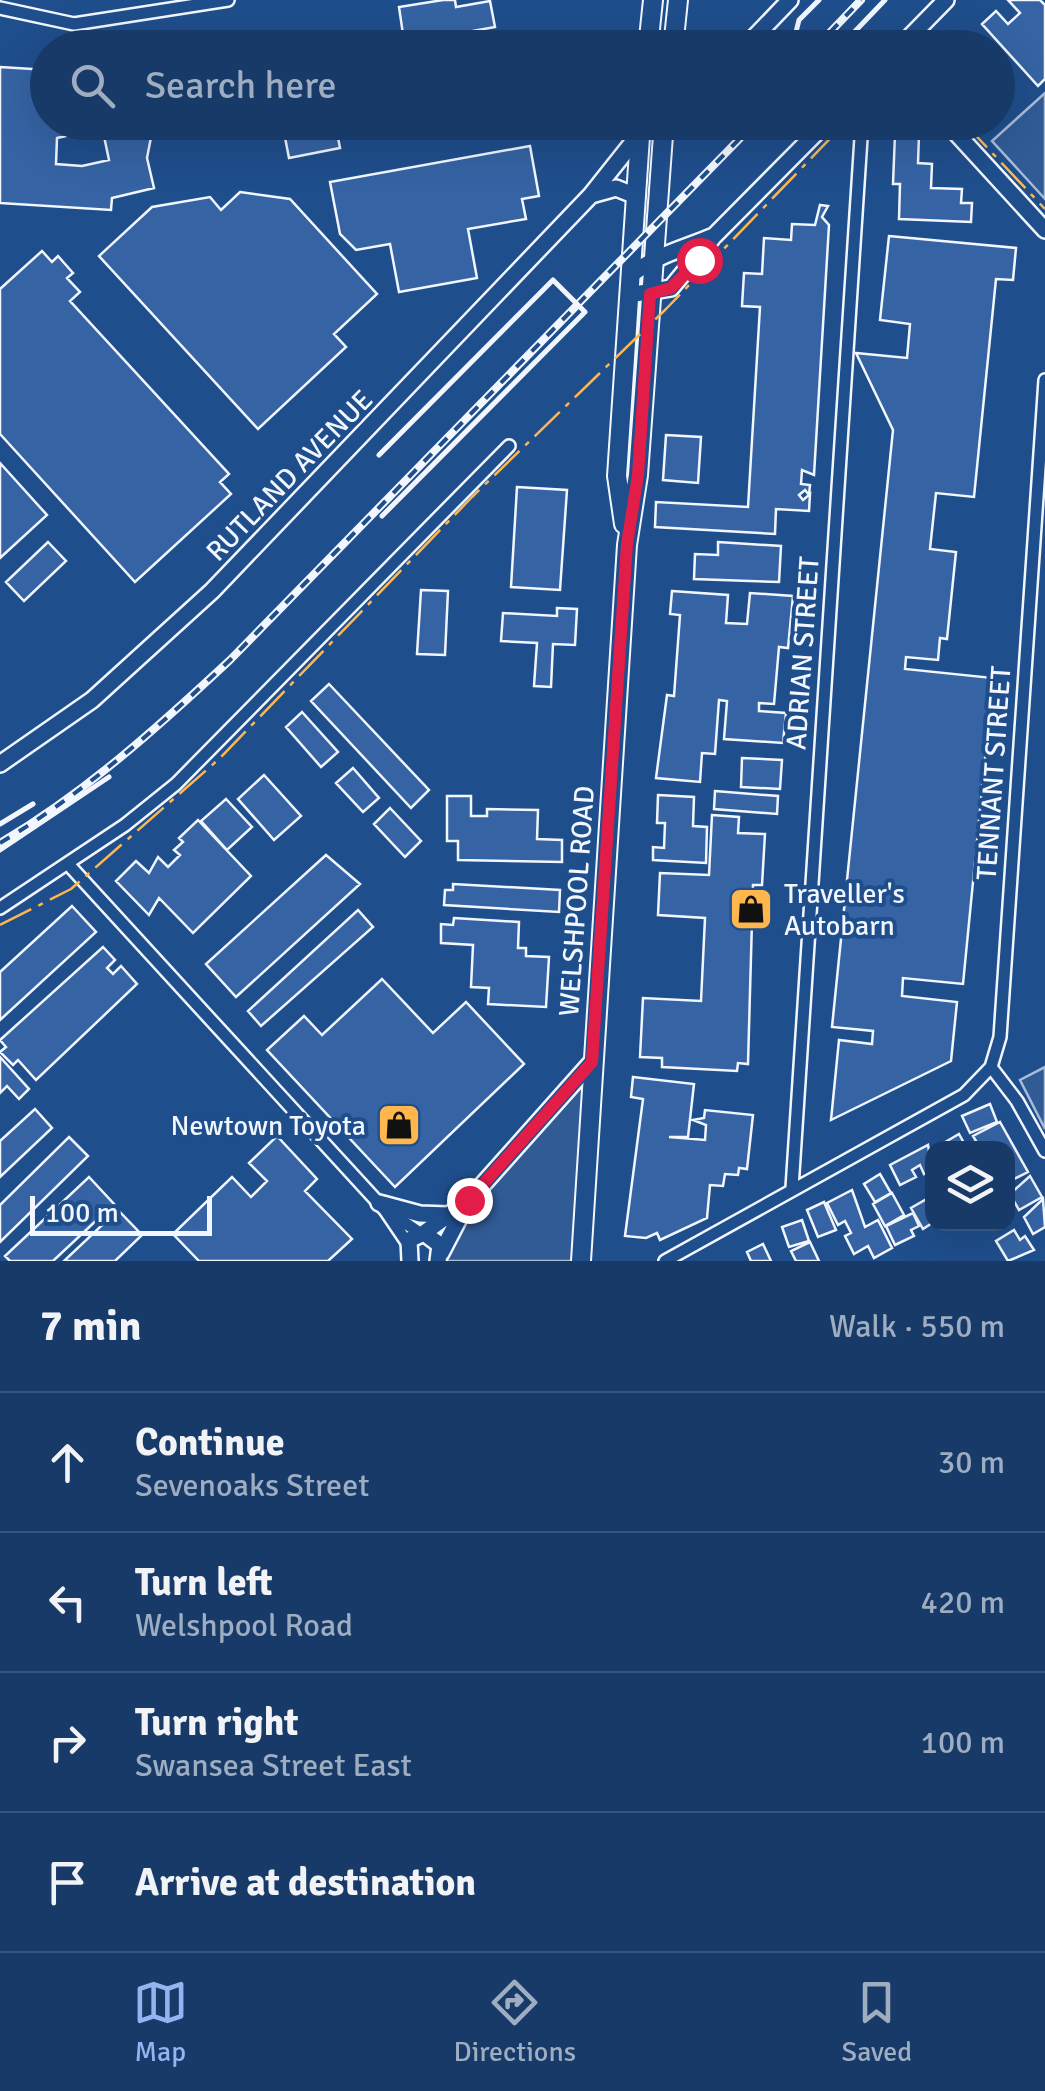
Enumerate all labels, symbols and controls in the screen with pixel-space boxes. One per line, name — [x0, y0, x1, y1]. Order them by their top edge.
search box — [30, 30, 1015, 140]
icon: search — [65, 58, 120, 113]
text: Search here — [145, 62, 337, 109]
route start — [677, 238, 723, 284]
street label: RUTLAND AVENUE — [199, 383, 380, 568]
street label: ADRIAN STREET — [779, 555, 827, 751]
street label: TENNANT STREET — [970, 665, 1018, 881]
street label: WELSHPOOL ROAD — [552, 784, 602, 1018]
place label: Traveller's Autobarn — [784, 877, 905, 943]
shop icon: Traveller's Autobarn — [728, 886, 774, 932]
shop icon: Newtown Toyota — [376, 1102, 422, 1148]
place label: Newtown Toyota — [171, 1109, 366, 1143]
map controls — [925, 1141, 1015, 1231]
button: layers — [925, 1141, 1015, 1231]
route end — [447, 1178, 493, 1224]
scale bar — [30, 1191, 212, 1236]
text: 100 m — [45, 1196, 119, 1230]
text: 7 min — [40, 1301, 141, 1352]
text: Walk · 550 m — [829, 1307, 1005, 1346]
text: Continue — [135, 1419, 285, 1466]
icon: ahead — [40, 1435, 95, 1490]
text: 30 m — [938, 1443, 1005, 1482]
text: Sevenoaks Street — [135, 1466, 369, 1505]
text: Turn left — [135, 1559, 273, 1606]
icon: left — [40, 1575, 95, 1630]
text: 420 m — [921, 1583, 1005, 1622]
text: Welshpool Road — [135, 1606, 353, 1645]
text: Turn right — [135, 1699, 299, 1746]
icon: right — [40, 1715, 95, 1770]
text: 100 m — [921, 1723, 1005, 1762]
text: Swansea Street East — [135, 1746, 412, 1785]
icon: arrive — [40, 1855, 95, 1910]
text: Arrive at destination — [135, 1859, 476, 1906]
tab: Map — [133, 1975, 188, 2069]
tab: Directions — [454, 1975, 576, 2069]
tab: Saved — [842, 1975, 912, 2069]

